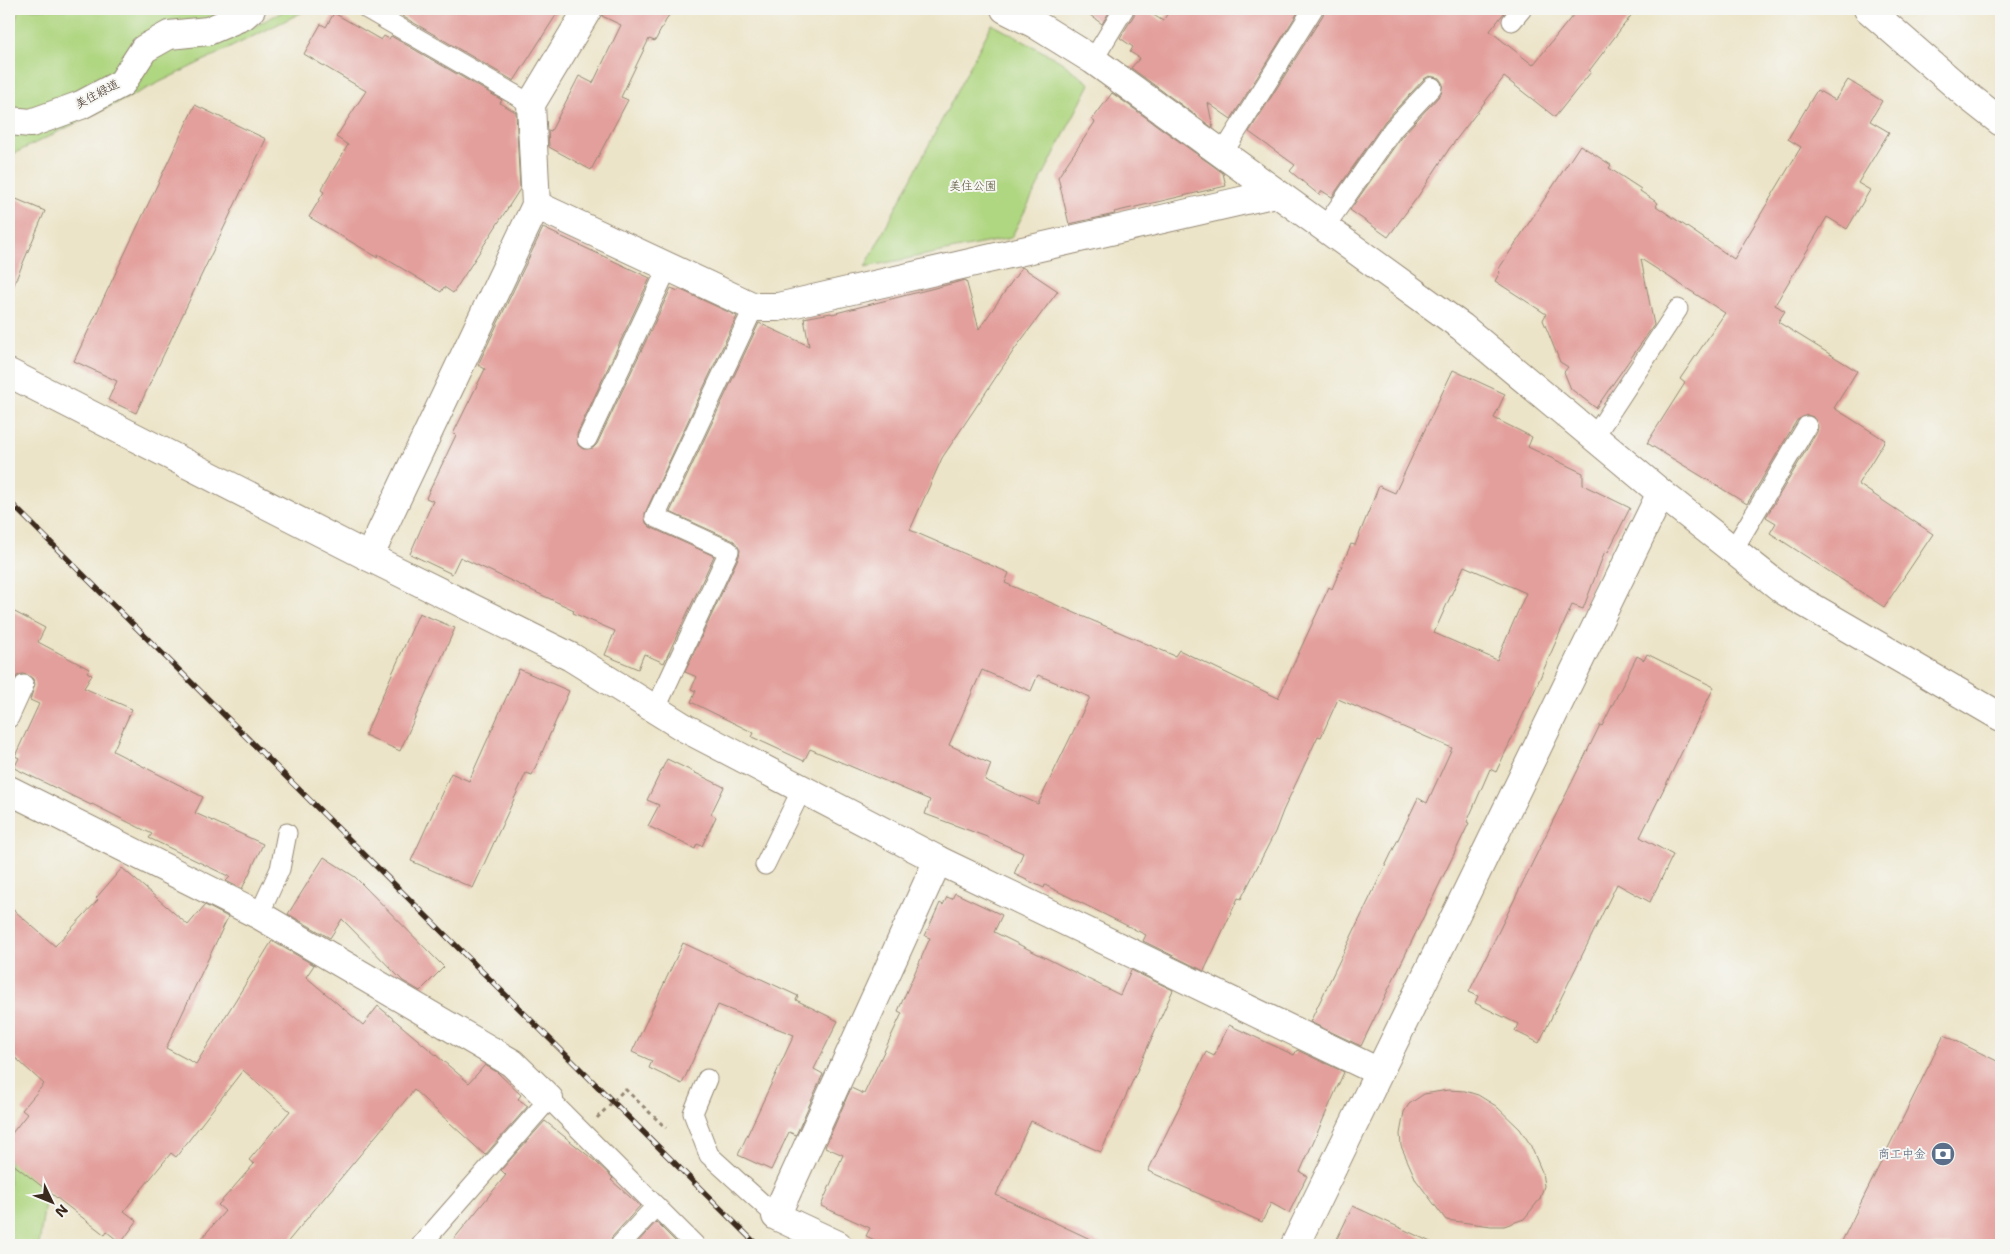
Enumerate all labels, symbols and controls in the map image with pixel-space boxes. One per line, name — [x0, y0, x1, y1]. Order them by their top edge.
street label: 美住緑道 — [72, 76, 122, 112]
park label: 美住公園 — [949, 178, 997, 194]
bank icon: 商工中金 — [1930, 1141, 1956, 1167]
place label: 商工中金 — [1878, 1146, 1926, 1162]
north arrow — [28, 1176, 78, 1226]
text: N — [51, 1201, 72, 1221]

